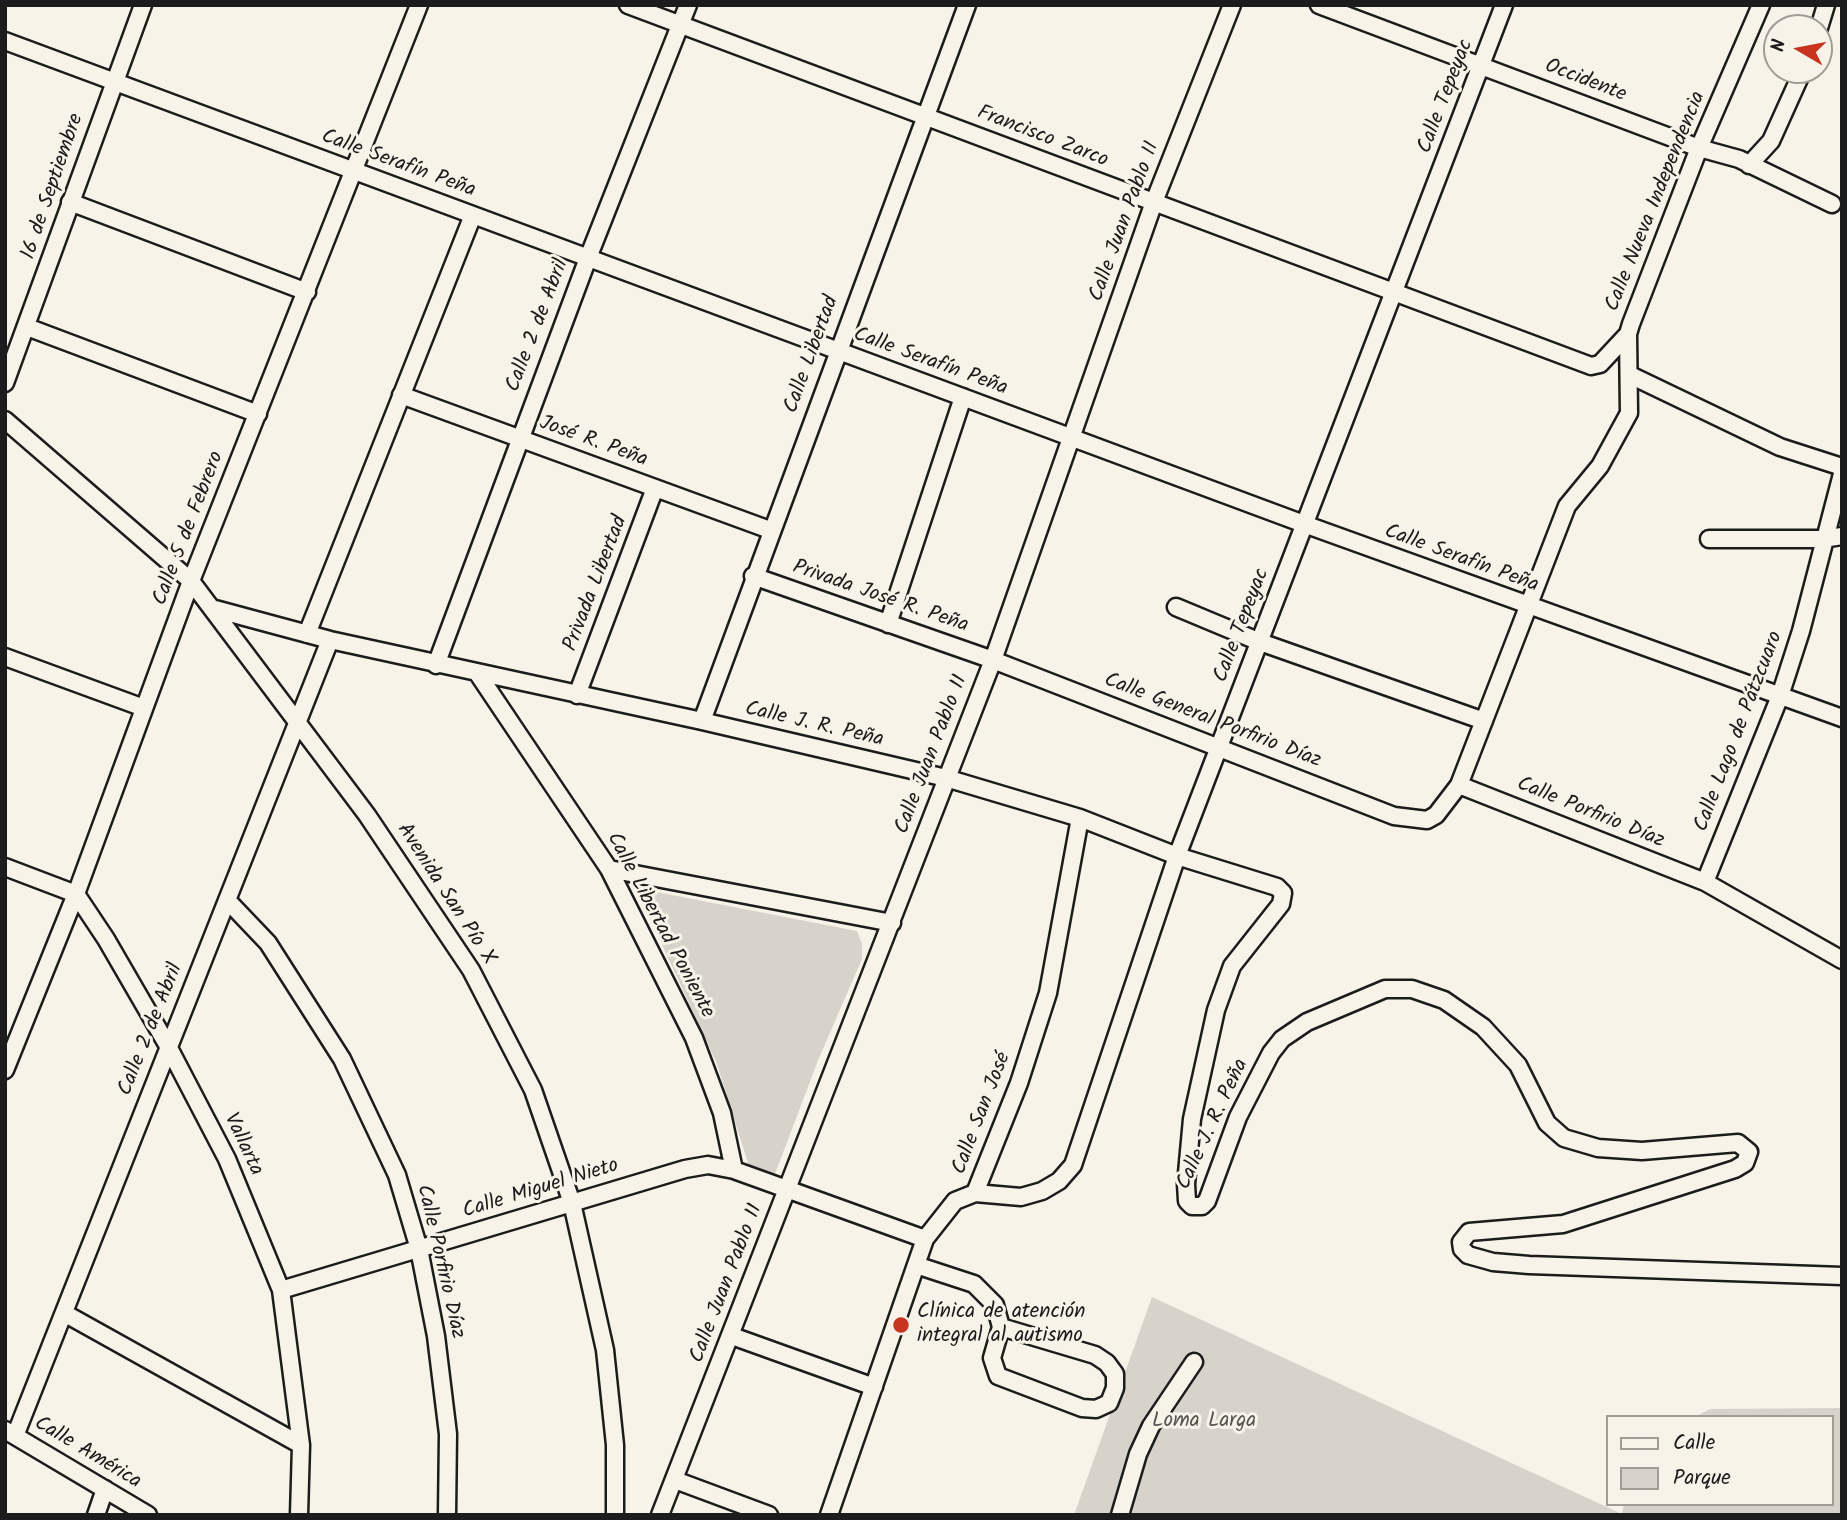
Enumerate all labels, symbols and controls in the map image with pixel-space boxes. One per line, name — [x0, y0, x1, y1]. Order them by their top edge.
north arrow — [1763, 14, 1833, 84]
street label: Calle Tepeyac — [1414, 37, 1480, 157]
text: N — [1763, 37, 1795, 54]
street label: Occidente — [1541, 55, 1629, 109]
street label: Calle Nueva Independencia — [1601, 88, 1713, 316]
street label: Francisco Zarco — [973, 101, 1111, 175]
street label: 16 de Septiembre — [17, 111, 91, 263]
street label: Calle Serafín Peña — [317, 125, 479, 205]
street label: Calle Juan Pablo II — [1085, 139, 1167, 305]
street label: Calle 2 de Abril — [502, 256, 576, 396]
street label: Calle Libertad — [780, 293, 846, 417]
street label: Calle Serafín Peña — [849, 323, 1011, 403]
street label: José R. Peña — [535, 412, 651, 474]
street label: Calle 5 de Febrero — [149, 448, 231, 610]
street label: Privada Libertad — [560, 513, 634, 655]
street label: Calle Serafín Peña — [1380, 520, 1542, 600]
street label: Privada José R. Peña — [789, 556, 971, 640]
street label: Calle Tepeyac — [1210, 566, 1276, 686]
street label: Calle Lago de Pátzcuaro — [1690, 628, 1790, 836]
street label: Calle General Porfirio Díaz — [1100, 669, 1324, 775]
street label: Calle Juan Pablo II — [891, 672, 975, 838]
street label: Calle J. R. Peña — [742, 698, 886, 754]
street label: Calle Porfirio Díaz — [1512, 773, 1668, 855]
street label: Avenida San Pío X — [390, 819, 500, 971]
street label: Calle Libertad Poniente — [599, 829, 719, 1023]
street label: Calle 2 de Abril — [114, 960, 190, 1100]
street label: Calle San José — [948, 1049, 1018, 1179]
street label: Calle J. R. Peña — [1173, 1056, 1255, 1194]
street label: Vallarta — [217, 1110, 267, 1180]
street label: Calle Miguel Nieto — [460, 1154, 622, 1226]
street label: Calle Porfirio Díaz — [409, 1183, 469, 1341]
street label: Calle Juan Pablo II — [686, 1201, 770, 1367]
place label: Clínica de atención integral al autismo — [917, 1300, 1086, 1350]
marker: Clínica de atención integral al autismo — [891, 1315, 911, 1335]
park label: Loma Larga — [1152, 1409, 1256, 1435]
street label: Calle América — [29, 1412, 145, 1496]
legend — [1605, 1415, 1833, 1506]
text: Calle — [1673, 1427, 1715, 1460]
text: Parque — [1673, 1462, 1731, 1495]

